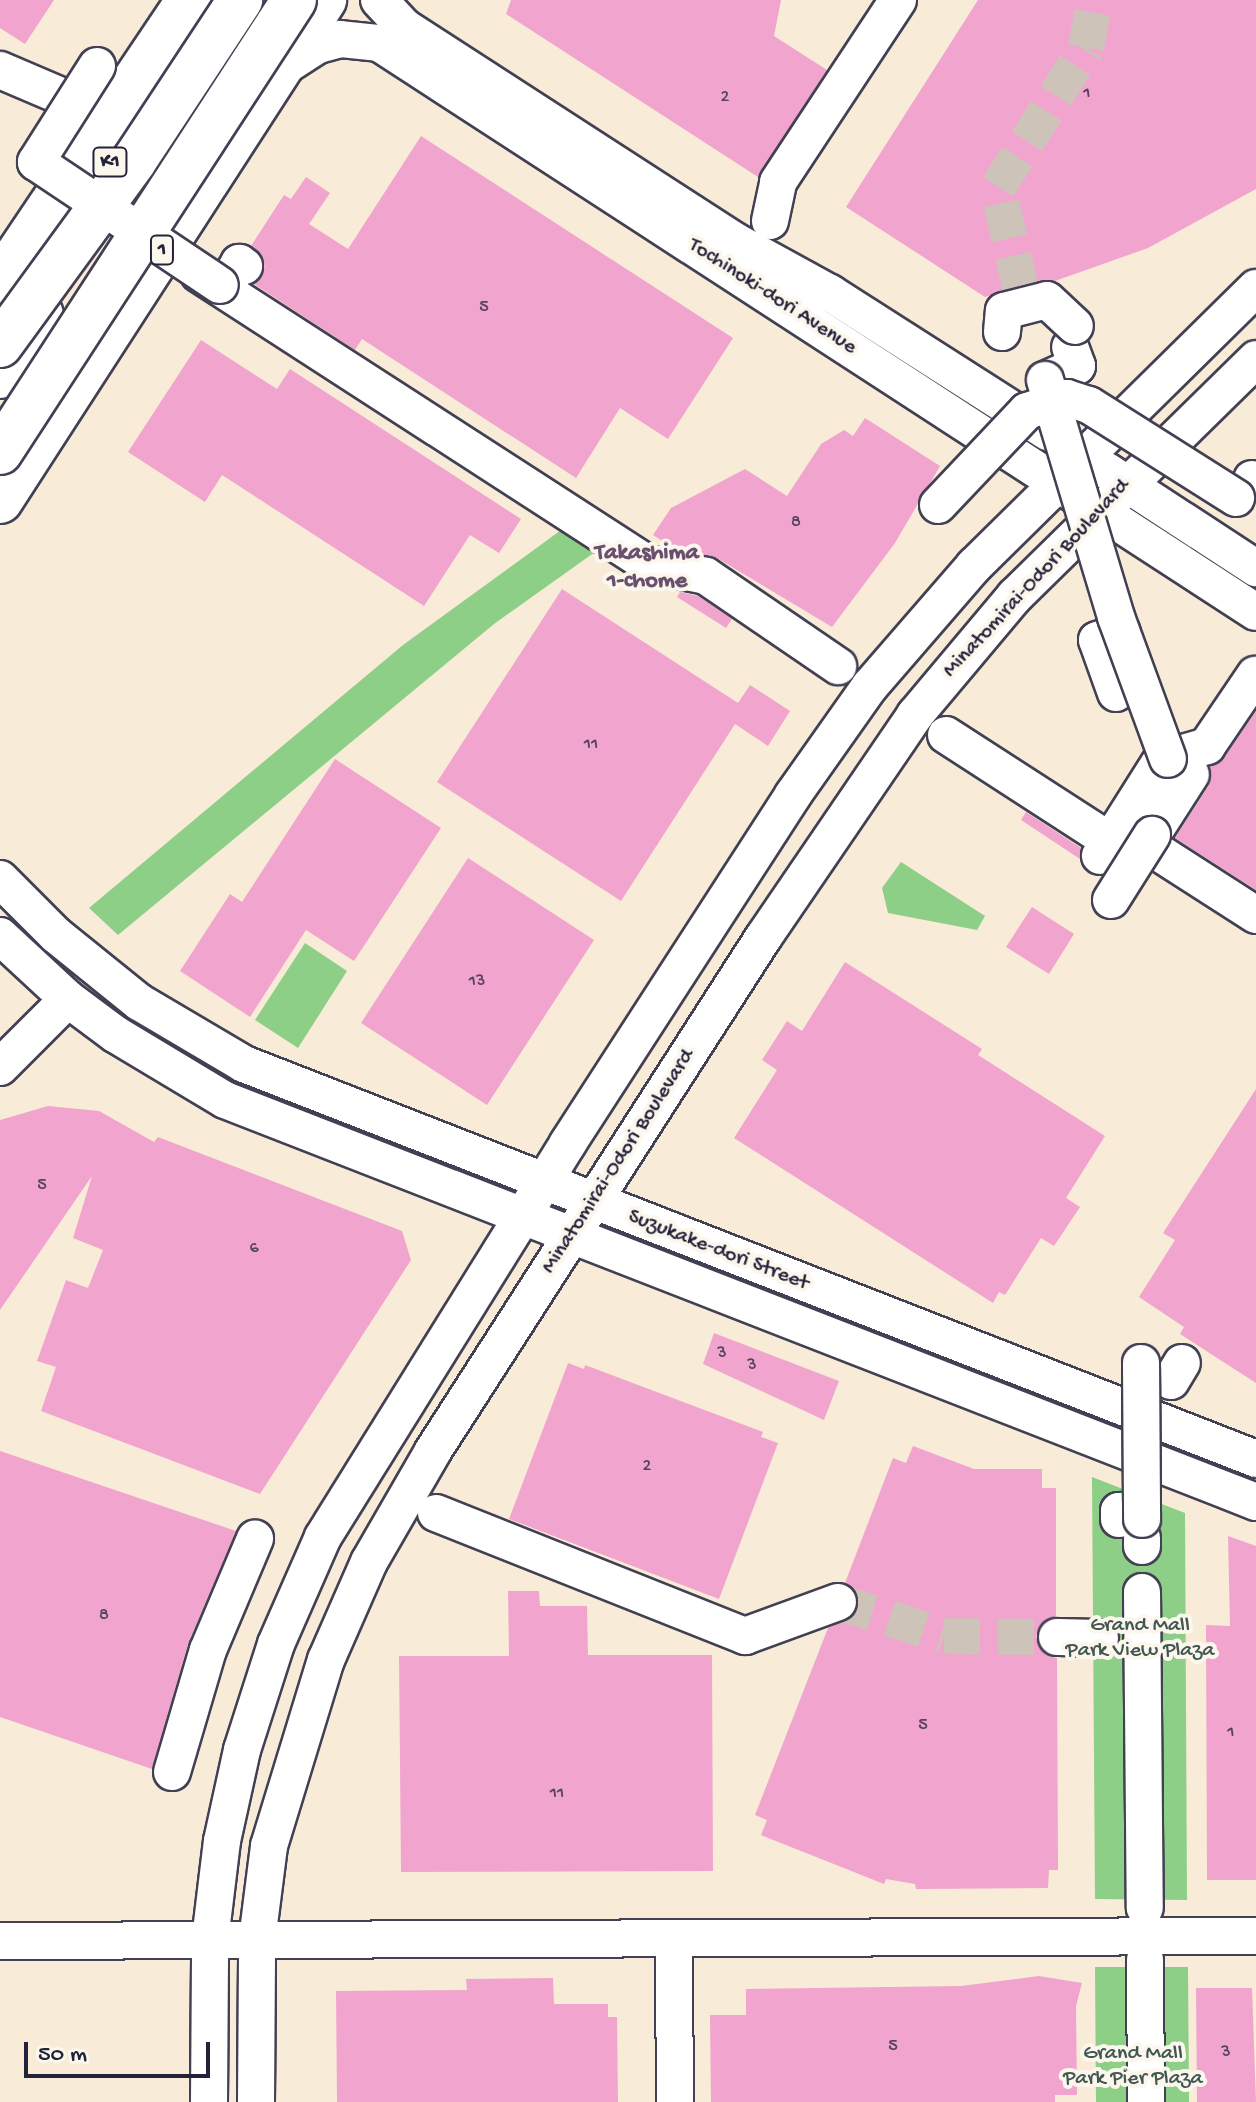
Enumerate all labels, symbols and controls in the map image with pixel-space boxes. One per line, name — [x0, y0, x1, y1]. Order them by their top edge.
house number: 1 — [1083, 83, 1091, 105]
house number: 2 — [721, 87, 729, 109]
road number: K1 — [92, 146, 128, 178]
street label: Tochinoki-dori Avenue — [683, 233, 861, 361]
road number: 1 — [148, 234, 176, 266]
house number: 5 — [479, 297, 489, 319]
street label: Minatomirai-Odori Boulevard — [938, 474, 1136, 684]
house number: 8 — [791, 512, 801, 534]
district label: Takashima 1-chome — [595, 540, 699, 596]
house number: 11 — [584, 734, 598, 756]
house number: 13 — [469, 971, 485, 993]
street label: Minatomirai-Odori Boulevard — [537, 1045, 701, 1279]
house number: 5 — [37, 1175, 47, 1197]
street label: Suzukake-dori Street — [624, 1204, 812, 1298]
house number: 6 — [249, 1238, 259, 1260]
house number: 3 — [717, 1343, 727, 1365]
house number: 3 — [747, 1355, 757, 1377]
house number: 2 — [643, 1456, 651, 1478]
house number: 8 — [99, 1605, 109, 1627]
park label: Grand Mall Park View Plaza — [1066, 1613, 1214, 1664]
house number: 5 — [918, 1715, 928, 1737]
house number: 1 — [1227, 1722, 1235, 1744]
house number: 11 — [550, 1783, 564, 1805]
scale bar — [28, 2026, 214, 2076]
house number: 5 — [888, 2036, 898, 2058]
text: 50 m — [38, 2041, 87, 2070]
park label: Grand Mall Park Pier Plaza — [1063, 2041, 1203, 2092]
house number: 3 — [1221, 2042, 1231, 2064]

